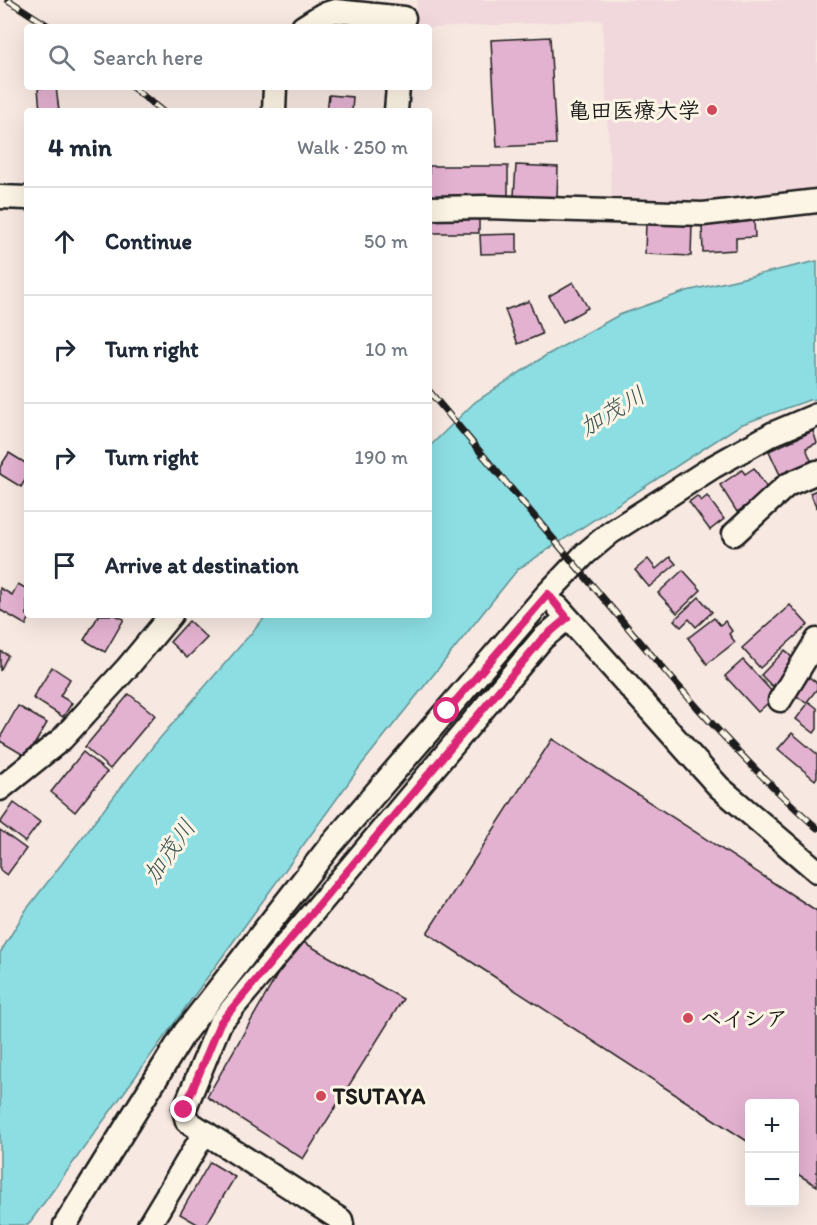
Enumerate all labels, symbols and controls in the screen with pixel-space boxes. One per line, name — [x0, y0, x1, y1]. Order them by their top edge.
search box — [24, 24, 432, 90]
icon: search — [45, 41, 78, 74]
text: Search here — [93, 44, 203, 71]
place label: 亀田医療大学 — [568, 97, 700, 124]
marker: 亀田医療大学 — [705, 103, 719, 117]
text: 4 min — [48, 131, 112, 163]
text: Walk · 250 m — [297, 135, 408, 159]
icon: ahead — [48, 225, 81, 258]
text: Continue — [105, 228, 192, 255]
text: 50 m — [364, 229, 408, 253]
icon: right — [48, 333, 81, 366]
text: Turn right — [105, 336, 199, 363]
text: 10 m — [365, 337, 408, 361]
water label: 加茂川 — [574, 380, 650, 442]
icon: right — [48, 441, 81, 474]
text: Turn right — [105, 444, 199, 471]
text: 190 m — [355, 445, 408, 469]
icon: arrive — [48, 549, 81, 582]
text: Arrive at destination — [105, 552, 299, 579]
route start — [433, 697, 459, 723]
water label: 加茂川 — [136, 813, 202, 889]
place label: ベイシア — [700, 1005, 788, 1032]
marker: ベイシア — [681, 1011, 695, 1025]
place label: TSUTAYA — [332, 1083, 426, 1110]
marker: TSUTAYA — [314, 1089, 328, 1103]
route end — [170, 1096, 196, 1122]
map controls — [745, 1099, 799, 1207]
button: + — [745, 1099, 799, 1153]
button: − — [745, 1153, 799, 1207]

